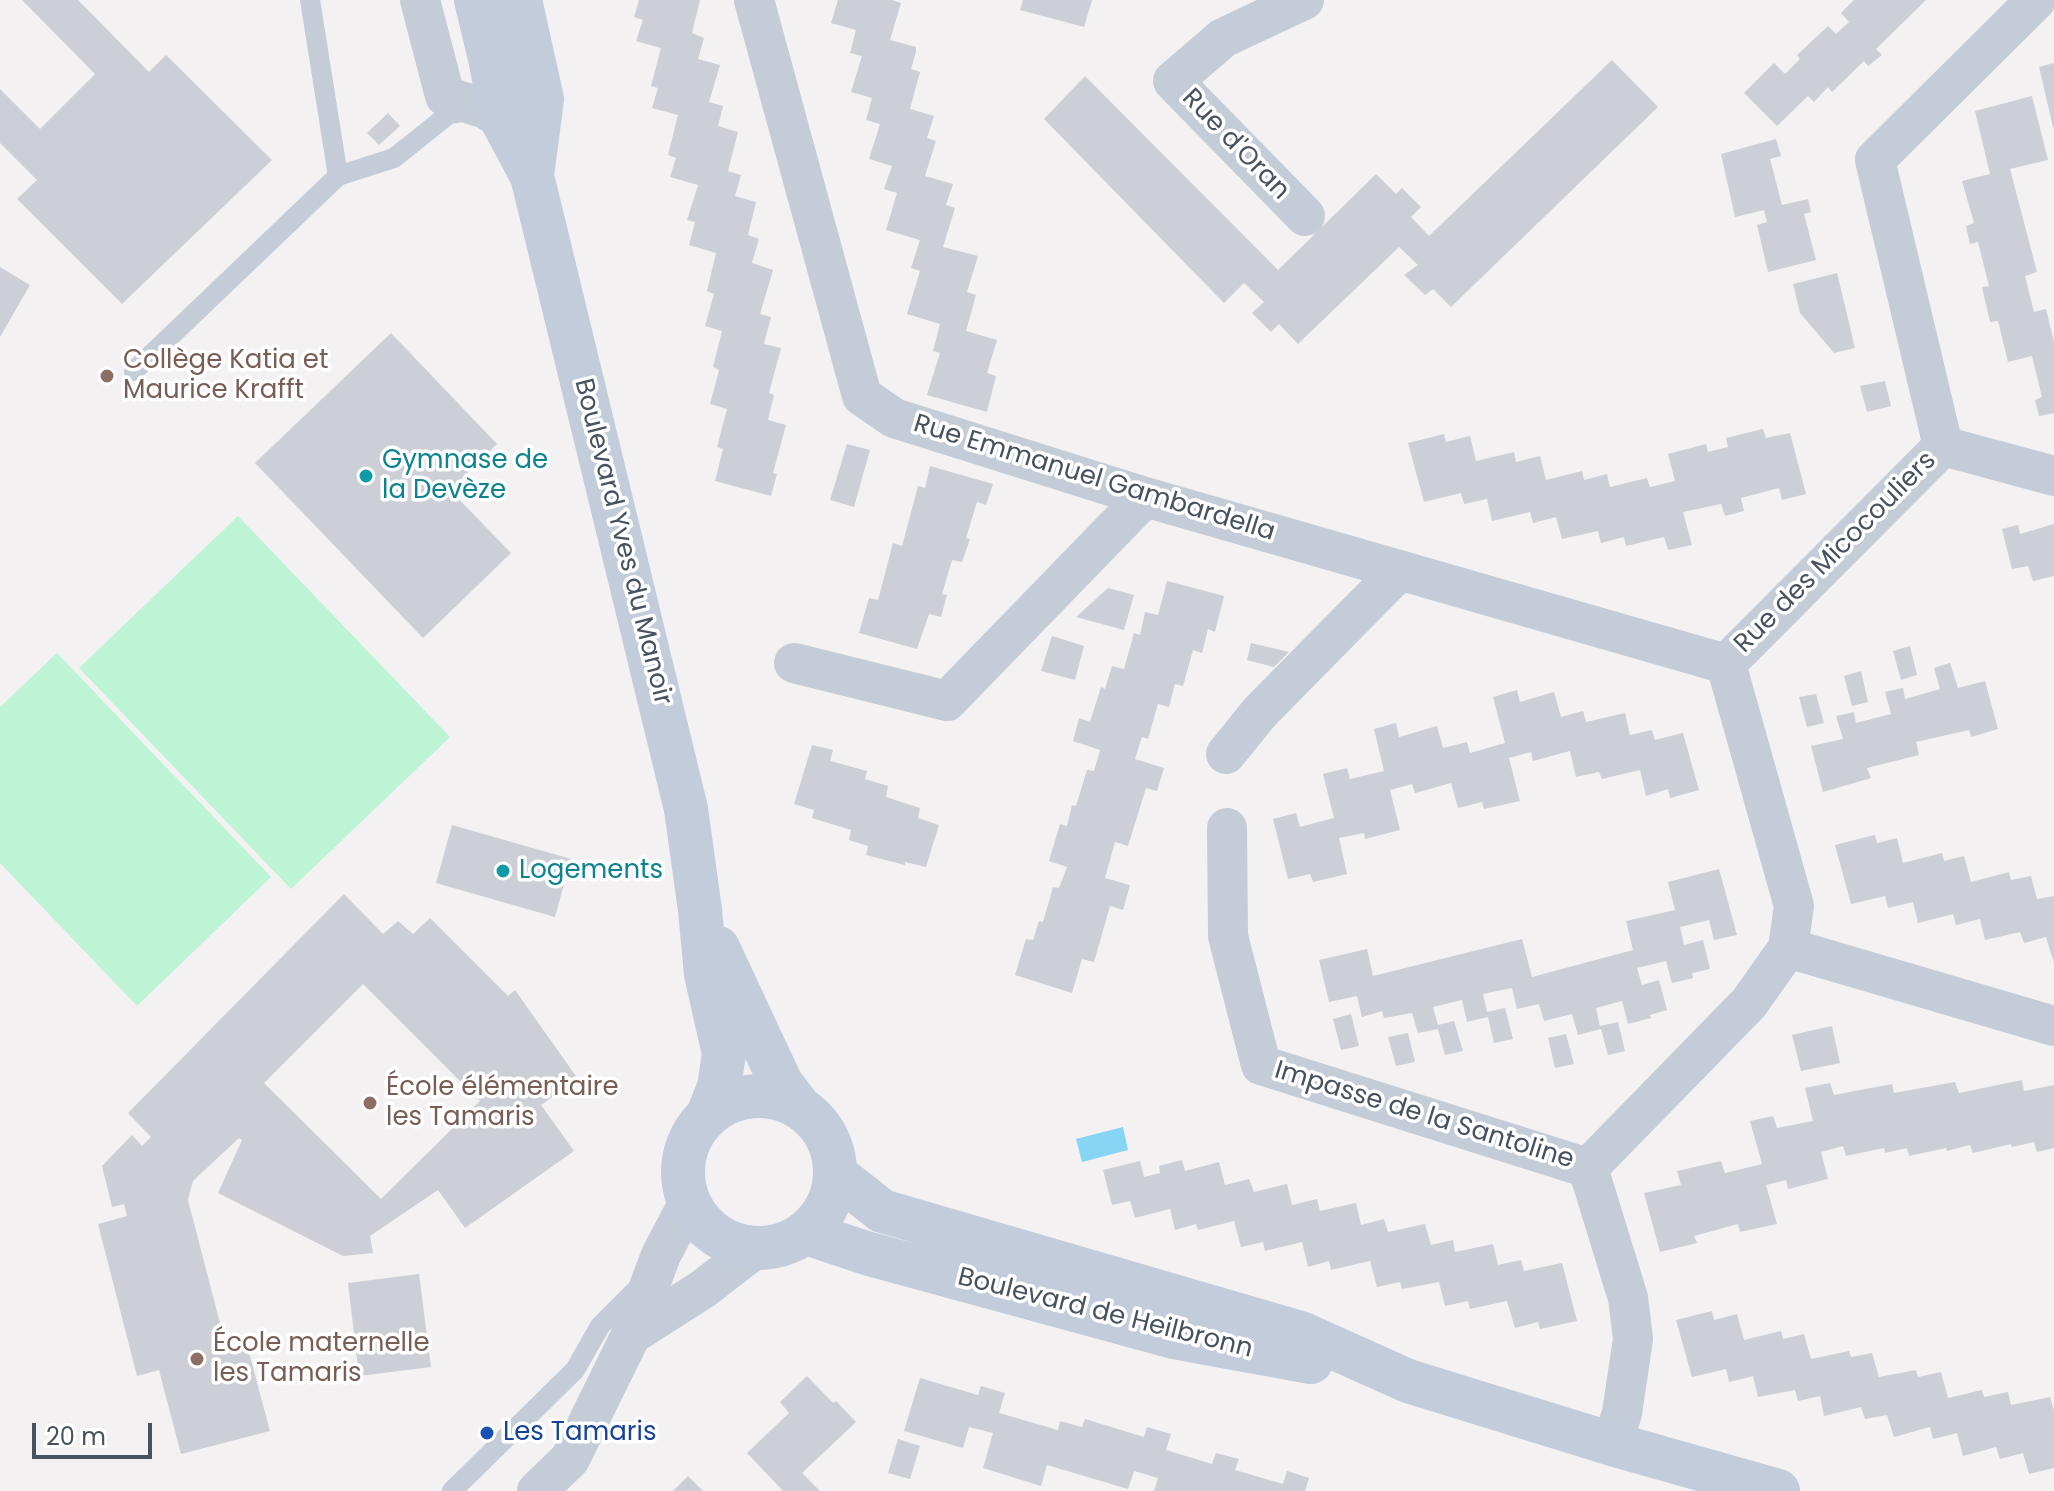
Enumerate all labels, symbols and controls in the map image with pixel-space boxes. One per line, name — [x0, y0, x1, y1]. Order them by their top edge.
street label: Rue d'Oran — [1175, 83, 1295, 207]
place label: Collège Katia et Maurice Krafft — [123, 345, 328, 406]
marker: Collège Katia et Maurice Krafft — [98, 367, 116, 385]
street label: Boulevard Yves du Manoir — [566, 376, 678, 708]
street label: Rue Emmanuel Gambardella — [910, 409, 1278, 549]
place label: Gymnase de la Devèze — [382, 445, 548, 506]
street label: Rue des Micocouliers — [1729, 446, 1943, 660]
marker: Gymnase de la Devèze — [357, 467, 375, 485]
place label: Logements — [519, 855, 663, 887]
marker: Logements — [494, 862, 512, 880]
street label: Impasse de la Santoline — [1271, 1056, 1577, 1176]
place label: École élémentaire les Tamaris — [386, 1072, 619, 1134]
marker: École élémentaire les Tamaris — [361, 1094, 379, 1112]
street label: Boulevard de Heilbronn — [954, 1262, 1256, 1366]
place label: École maternelle les Tamaris — [213, 1328, 430, 1390]
marker: École maternelle les Tamaris — [188, 1350, 206, 1368]
scale bar — [36, 1407, 156, 1457]
place label: Les Tamaris — [503, 1417, 657, 1449]
text: 20 m — [46, 1420, 106, 1453]
marker: Les Tamaris — [478, 1424, 496, 1442]

